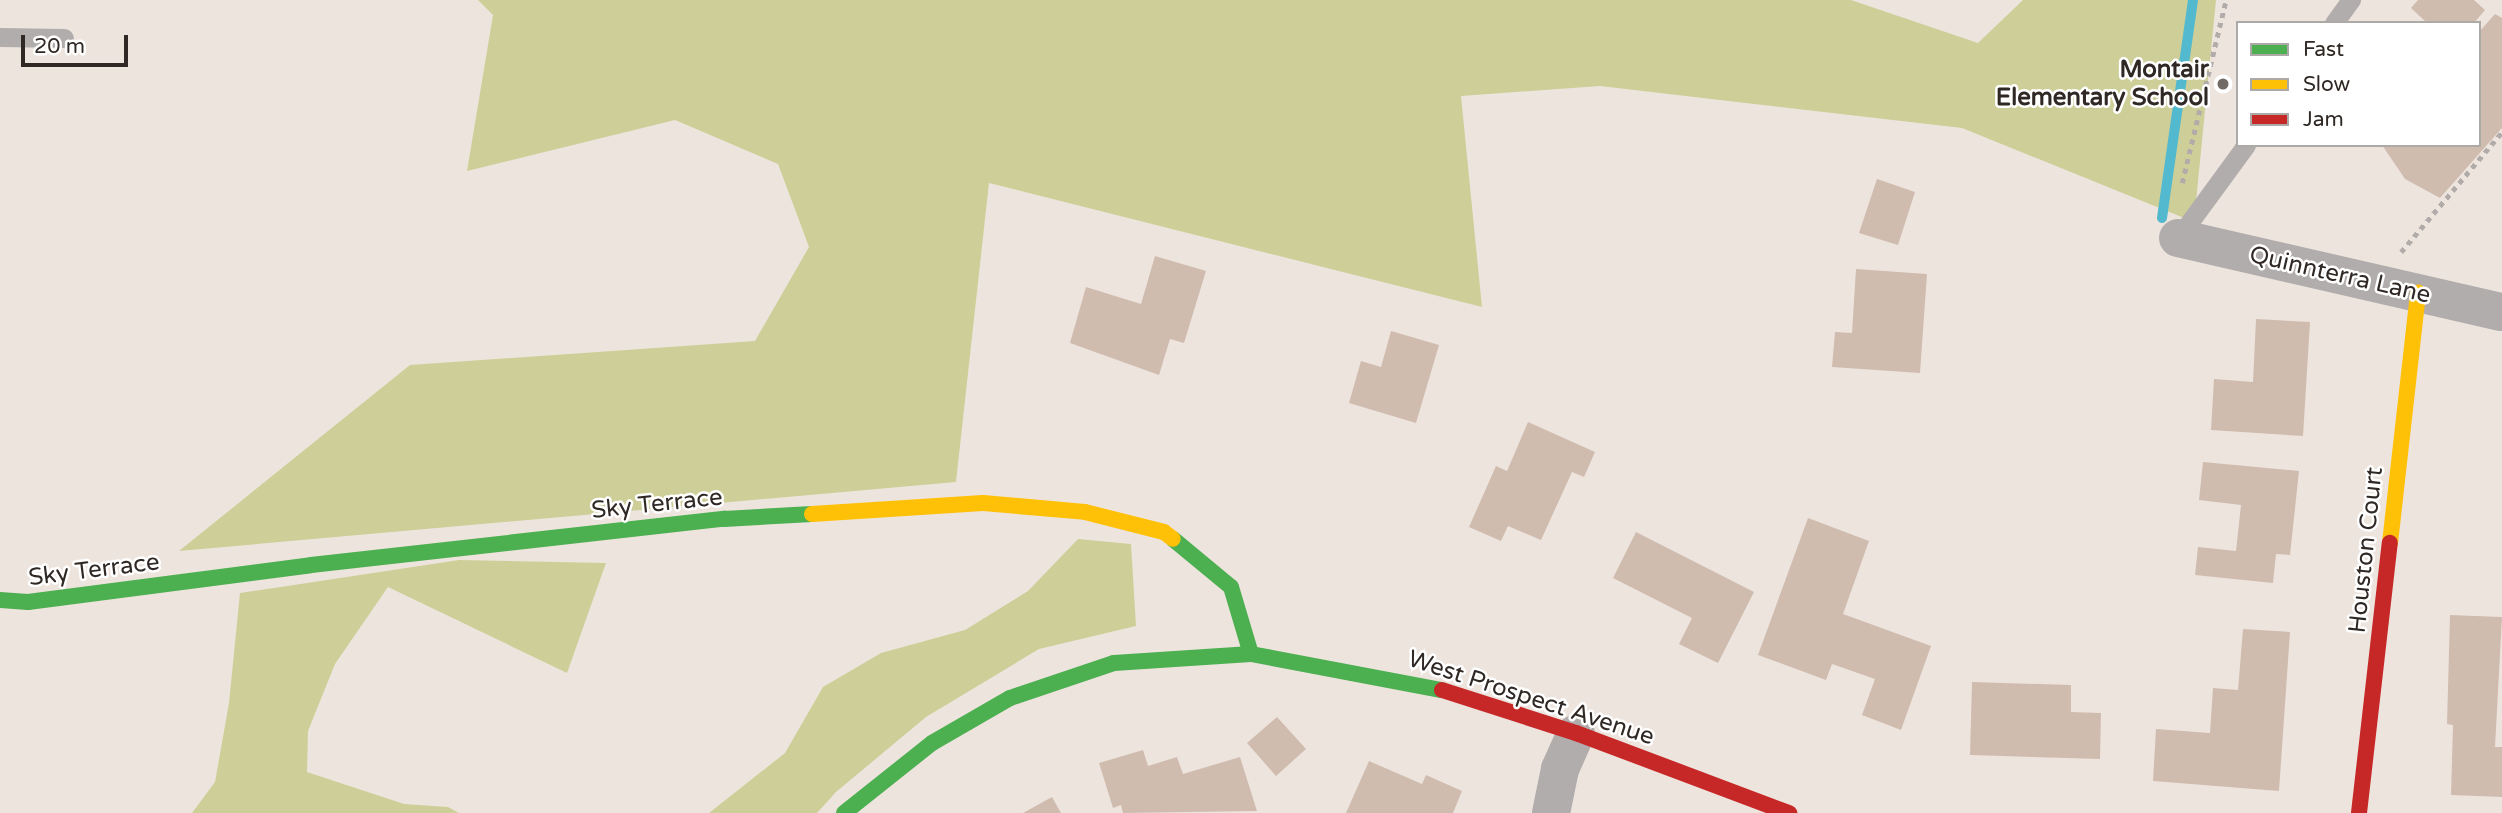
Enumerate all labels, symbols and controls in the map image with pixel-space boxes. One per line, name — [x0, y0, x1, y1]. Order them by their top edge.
scale bar — [24, 21, 131, 65]
legend — [2236, 21, 2481, 147]
text: 20 m — [34, 34, 85, 59]
text: Fast — [2303, 37, 2344, 62]
place label: Montair Elementary School — [1996, 56, 2209, 112]
text: Slow — [2303, 72, 2350, 97]
marker: Montair Elementary School — [2215, 76, 2231, 92]
text: Jam — [2303, 107, 2344, 132]
street label: Quinnterra Lane — [2247, 240, 2433, 310]
street label: Houston Court — [2343, 466, 2389, 634]
street label: Sky Terrace — [590, 483, 724, 525]
street label: Sky Terrace — [27, 548, 161, 592]
street label: West Prospect Avenue — [1404, 645, 1658, 751]

